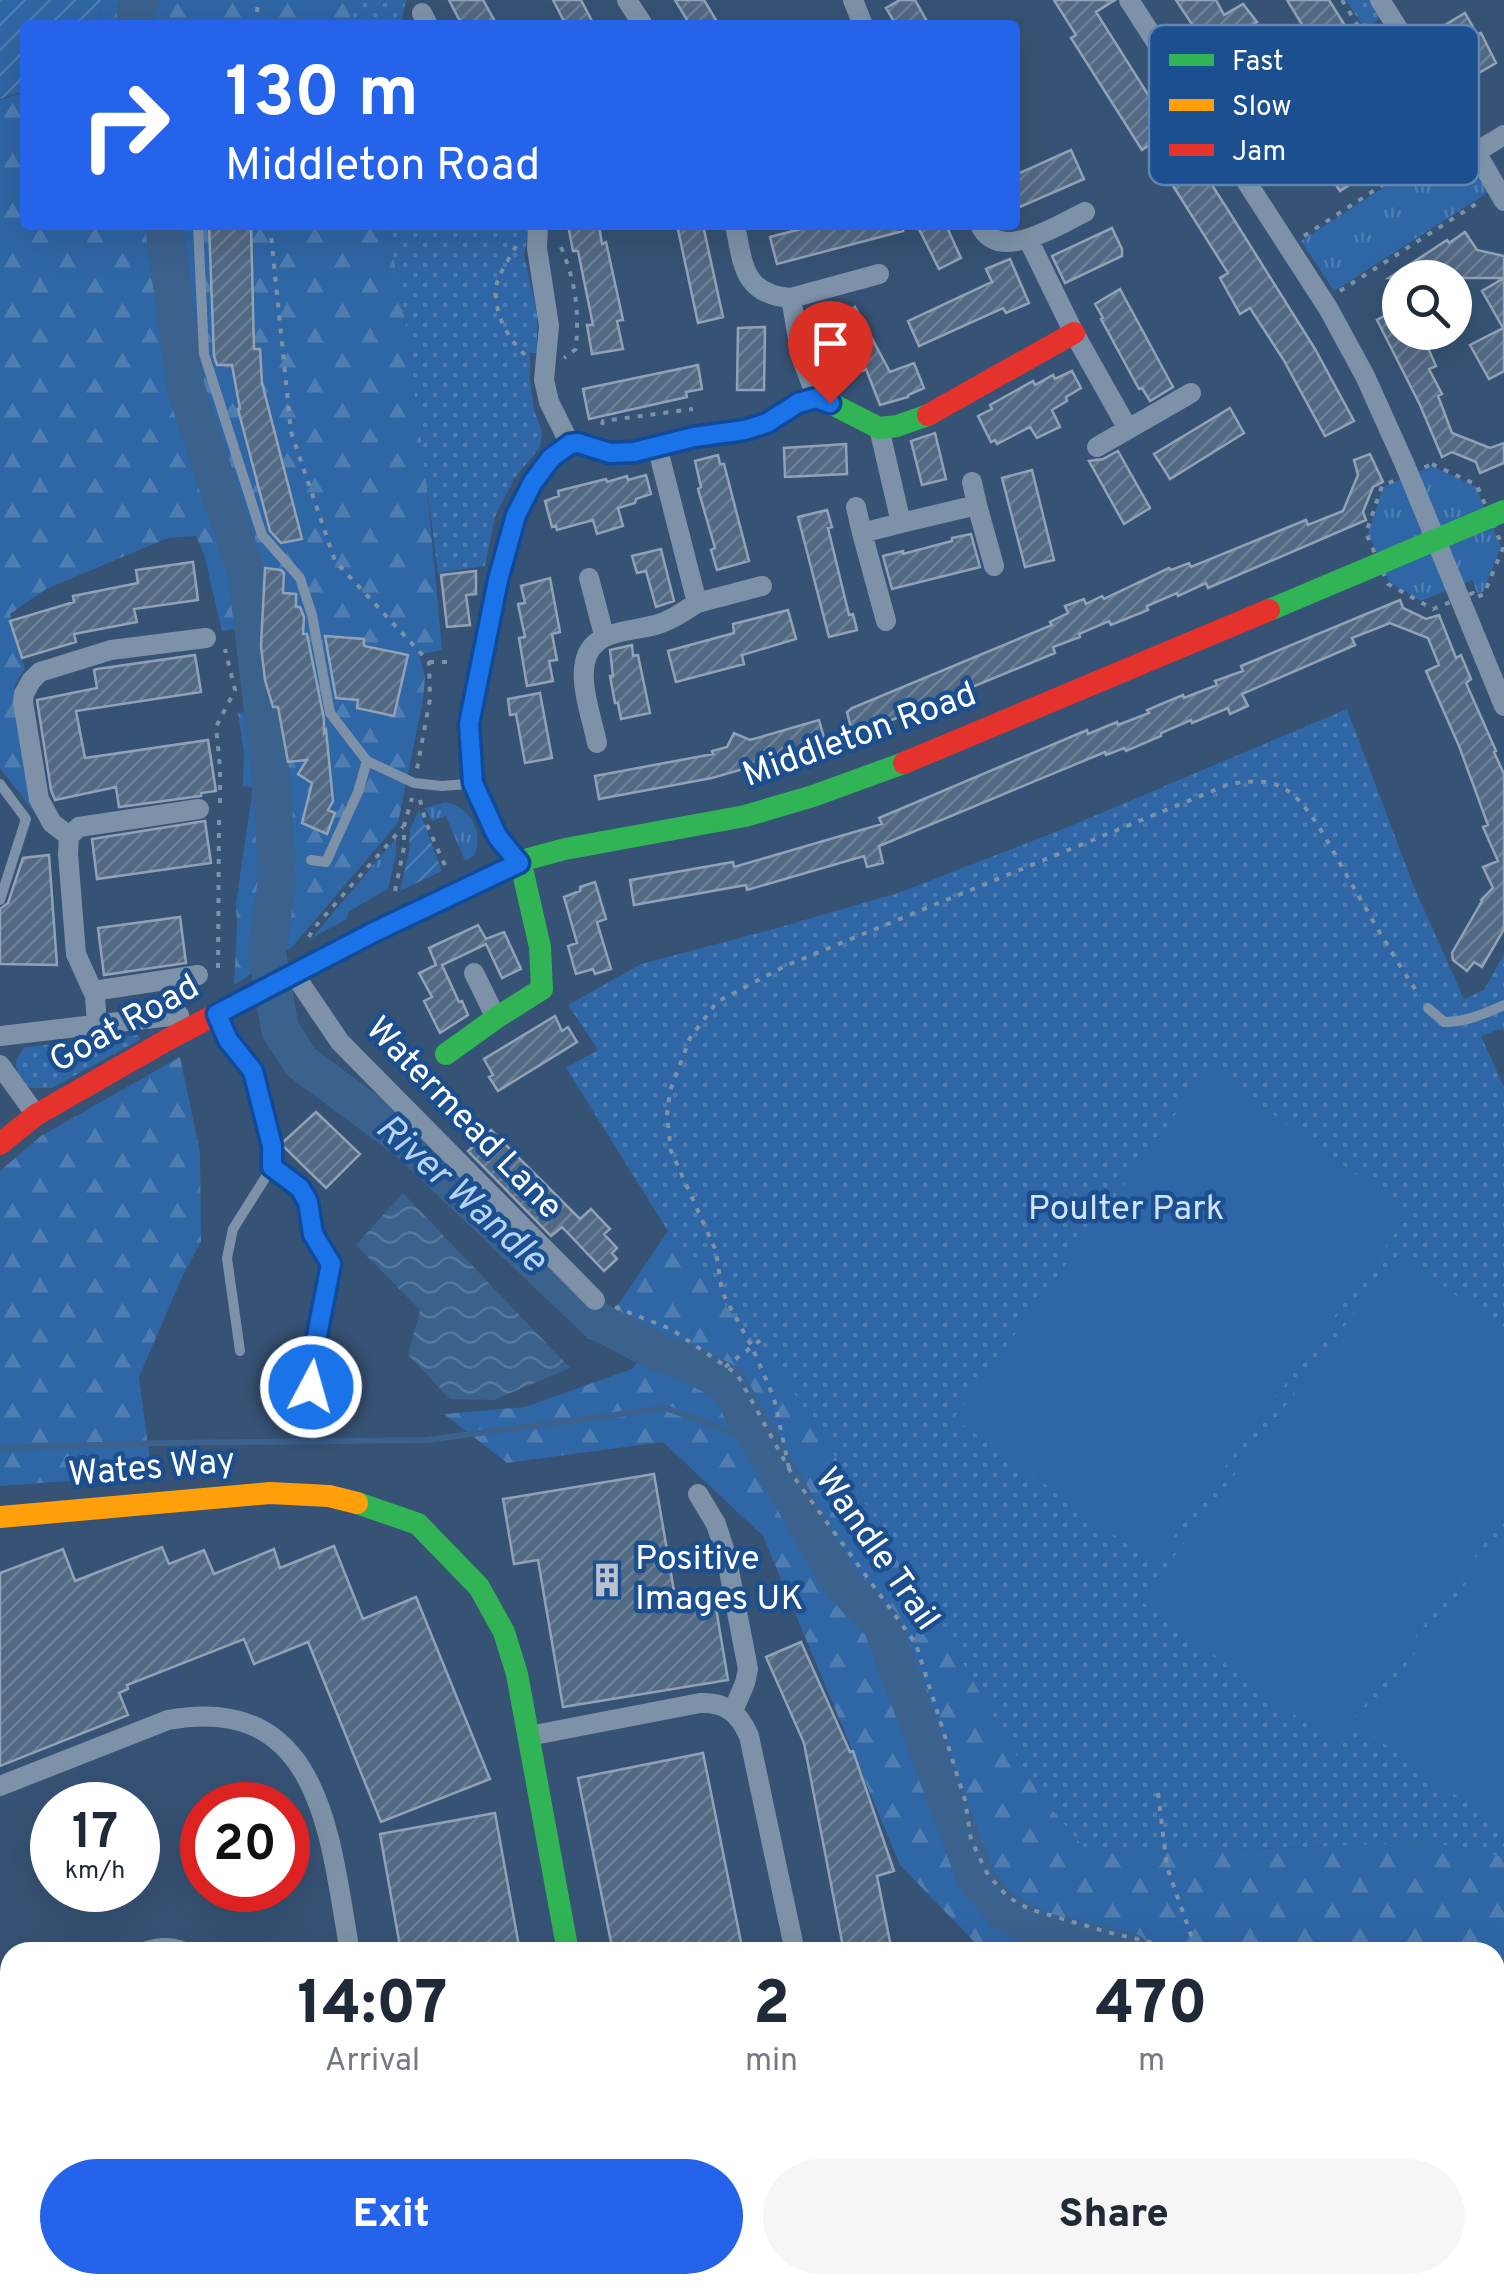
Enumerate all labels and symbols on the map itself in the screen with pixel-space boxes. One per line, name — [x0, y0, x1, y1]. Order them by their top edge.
legend — [1149, 25, 1479, 185]
text: Fast — [1232, 45, 1284, 81]
text: Slow — [1232, 90, 1291, 126]
text: Jam — [1232, 135, 1286, 171]
pin — [788, 301, 873, 404]
street label: Middleton Road — [737, 673, 983, 799]
street label: Goat Road — [42, 966, 208, 1084]
street label: Watermead Lane — [355, 1008, 571, 1230]
water label: River Wandle — [364, 1105, 556, 1285]
park label: Poulter Park — [1028, 1188, 1224, 1232]
position arrow — [259, 1335, 363, 1439]
street label: Wates Way — [67, 1440, 237, 1498]
street label: Wandle Trail — [804, 1460, 948, 1640]
place label: Positive Images UK — [635, 1538, 804, 1622]
building icon: Positive Images UK — [588, 1561, 626, 1599]
speed limit sign: 20 — [180, 1782, 310, 1912]

